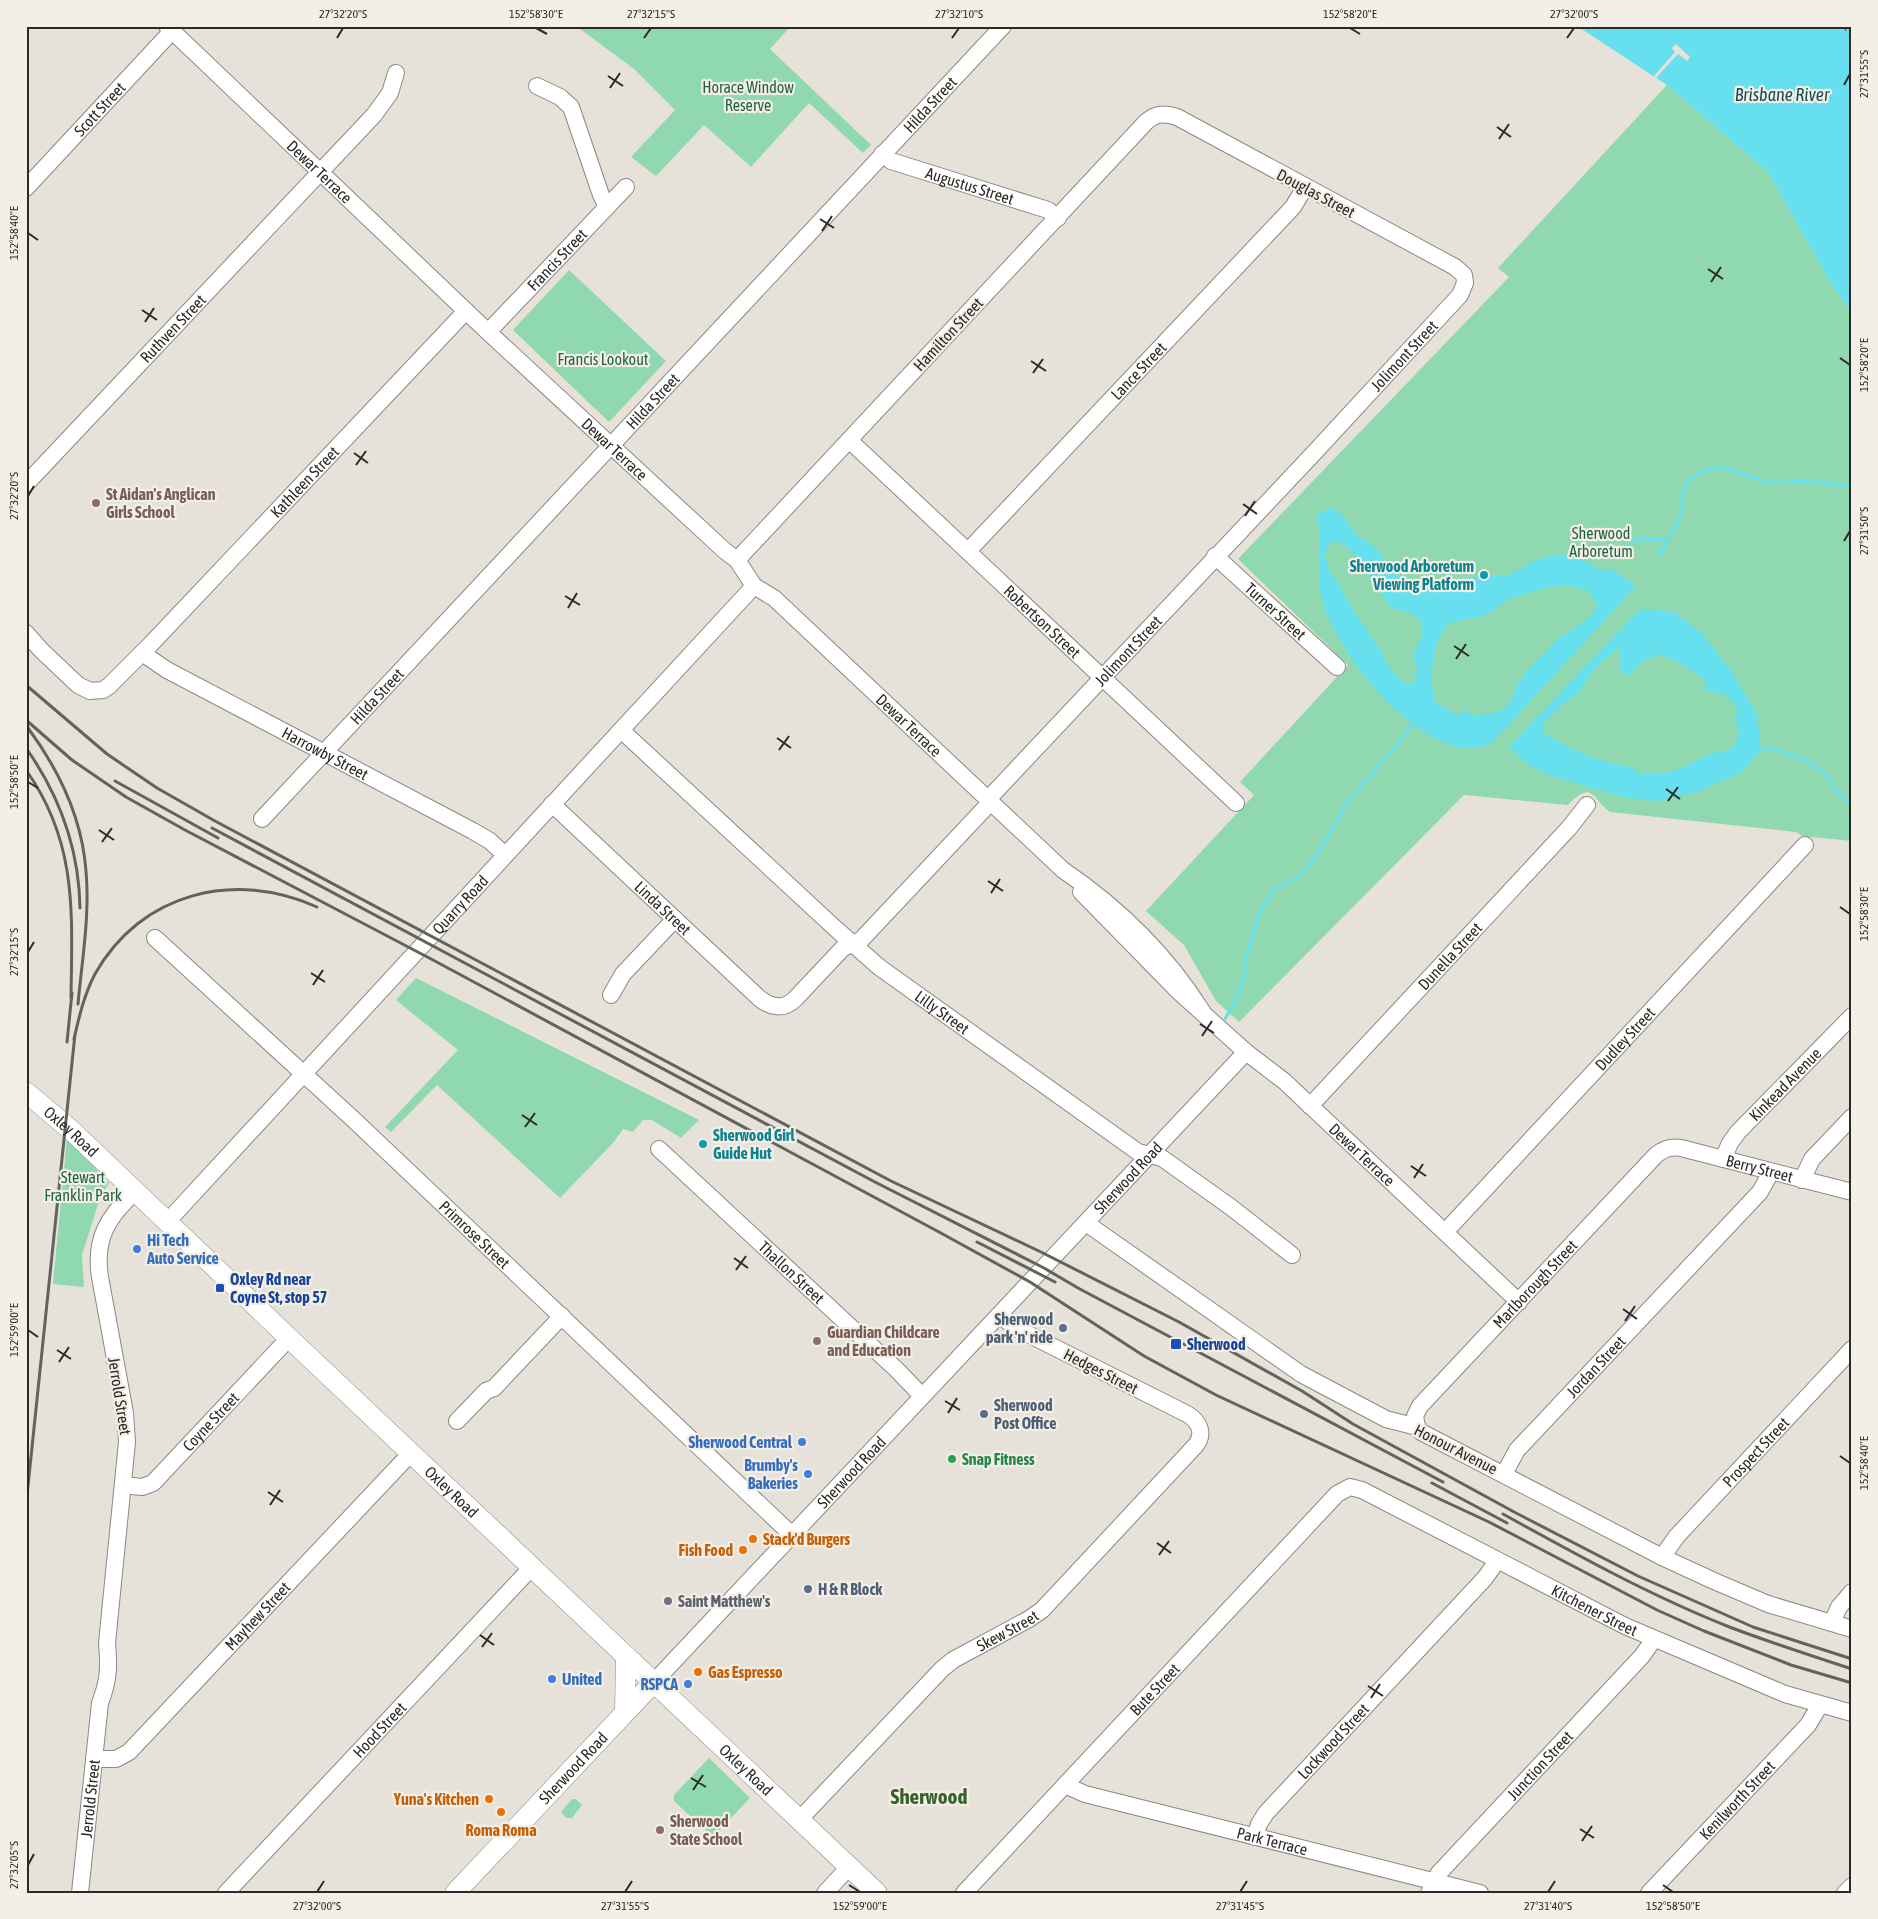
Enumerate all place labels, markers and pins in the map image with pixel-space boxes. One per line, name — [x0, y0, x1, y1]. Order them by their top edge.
place label: St Aidan's Anglican Girls School — [106, 485, 216, 521]
marker: St Aidan's Anglican Girls School — [90, 497, 102, 509]
place label: Sherwood Arboretum Viewing Platform — [1350, 557, 1474, 593]
marker: Sherwood Arboretum Viewing Platform — [1478, 569, 1490, 581]
place label: Sherwood Girl Guide Hut — [713, 1126, 796, 1162]
marker: Sherwood Girl Guide Hut — [697, 1138, 709, 1150]
place label: Hi Tech Auto Service — [146, 1231, 219, 1267]
marker: Hi Tech Auto Service — [131, 1243, 143, 1255]
place label: Oxley Rd near Coyne St, stop 57 — [230, 1270, 327, 1306]
marker: Oxley Rd near Coyne St, stop 57 — [214, 1282, 226, 1294]
place label: Sherwood park 'n' ride — [986, 1310, 1053, 1346]
marker: Sherwood park 'n' ride — [1057, 1322, 1069, 1334]
place label: Guardian Childcare and Education — [827, 1323, 940, 1359]
marker: Guardian Childcare and Education — [811, 1335, 823, 1347]
place label: Sherwood — [1187, 1335, 1246, 1353]
marker: Sherwood — [1169, 1337, 1183, 1351]
place label: Sherwood Post Office — [994, 1396, 1057, 1432]
marker: Sherwood Post Office — [978, 1408, 990, 1420]
place label: Sherwood Central — [688, 1433, 793, 1451]
marker: Sherwood Central — [796, 1436, 808, 1448]
place label: Snap Fitness — [962, 1450, 1035, 1468]
marker: Snap Fitness — [946, 1453, 958, 1465]
place label: Brumby's Bakeries — [744, 1456, 798, 1492]
marker: Brumby's Bakeries — [802, 1468, 814, 1480]
place label: Stack'd Burgers — [763, 1530, 851, 1548]
marker: Stack'd Burgers — [747, 1533, 759, 1545]
place label: Fish Food — [679, 1541, 733, 1559]
marker: Fish Food — [737, 1544, 749, 1556]
place label: H & R Block — [818, 1580, 883, 1598]
marker: H & R Block — [802, 1583, 814, 1595]
place label: Saint Matthew's — [678, 1592, 771, 1610]
marker: Saint Matthew's — [662, 1595, 674, 1607]
place label: Gas Espresso — [708, 1663, 783, 1681]
marker: Gas Espresso — [692, 1666, 704, 1678]
place label: United — [562, 1670, 603, 1688]
marker: United — [546, 1673, 558, 1685]
place label: RSPCA — [640, 1675, 678, 1693]
marker: RSPCA — [682, 1678, 694, 1690]
place label: Yuna's Kitchen — [393, 1790, 479, 1808]
marker: Yuna's Kitchen — [483, 1793, 495, 1805]
marker: Roma Roma — [495, 1806, 507, 1818]
place label: Sherwood State School — [670, 1812, 743, 1848]
place label: Roma Roma — [465, 1821, 537, 1839]
marker: Sherwood State School — [654, 1824, 666, 1836]

